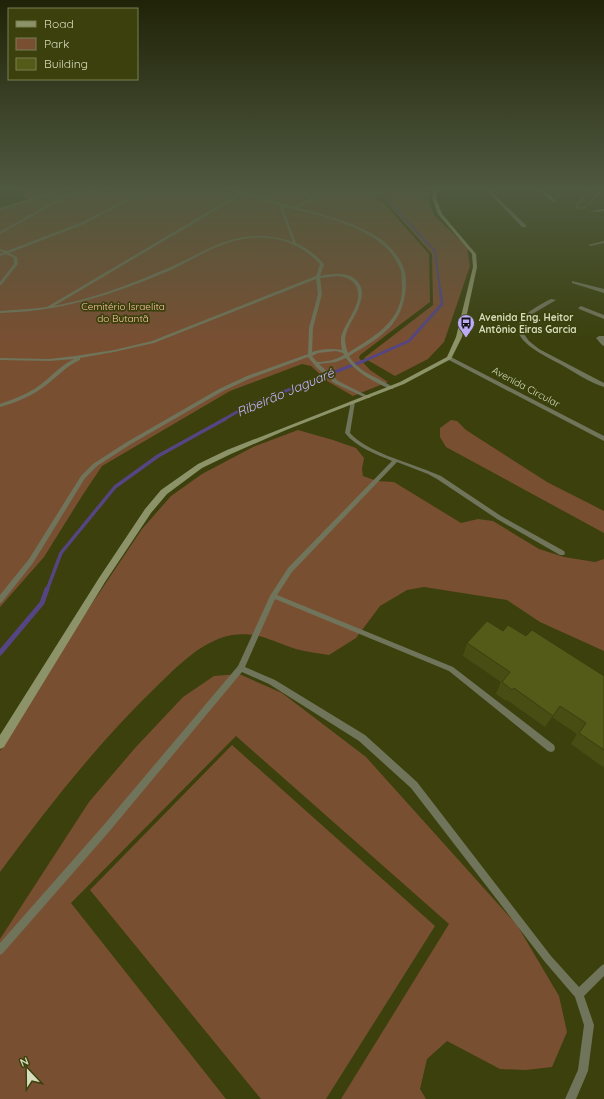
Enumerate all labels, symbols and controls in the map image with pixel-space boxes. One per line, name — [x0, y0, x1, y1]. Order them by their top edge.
legend — [8, 8, 138, 80]
text: Road — [44, 16, 74, 31]
text: Park — [44, 36, 69, 51]
text: Building — [44, 56, 88, 71]
park label: Cemitério Israelita do Butantã — [81, 300, 165, 325]
place label: Avenida Eng. Heitor Antônio Eiras Garcia — [479, 311, 577, 336]
bus stop icon: Avenida Eng. Heitor Antônio Eiras Garcia — [456, 313, 476, 338]
water label: Ribeirão Jaguaré — [234, 364, 337, 420]
street label: Avenida Circular — [490, 364, 562, 410]
north arrow — [8, 1051, 48, 1091]
text: N — [18, 1054, 31, 1070]

